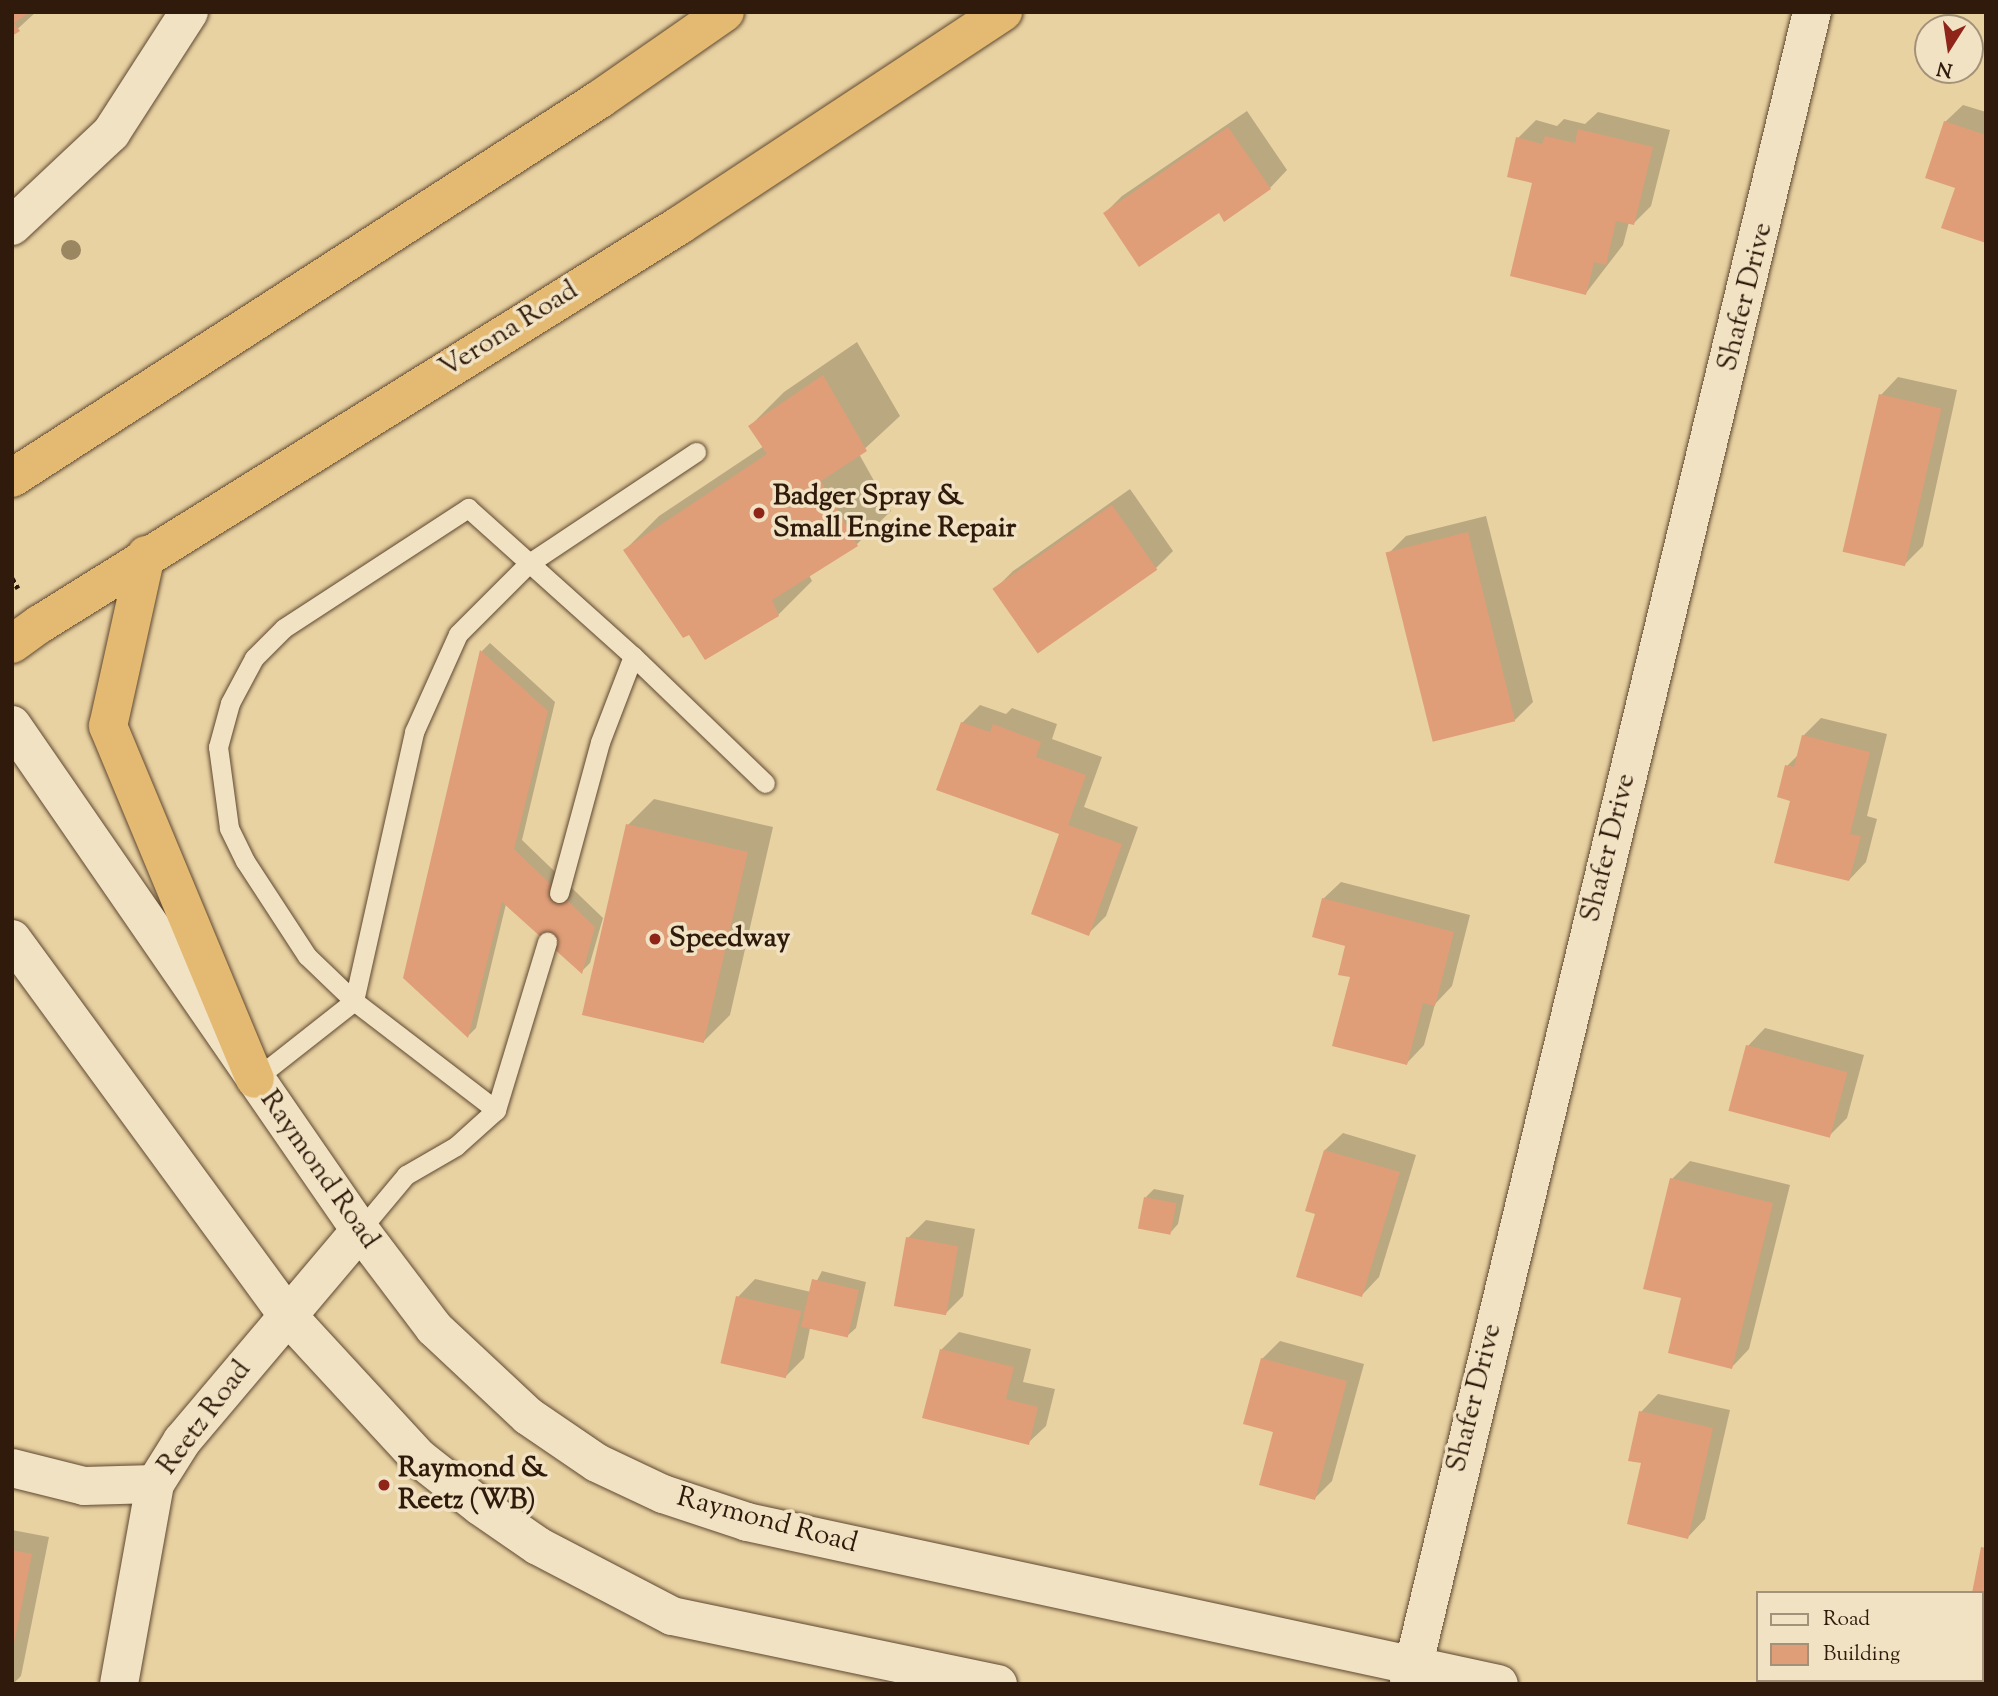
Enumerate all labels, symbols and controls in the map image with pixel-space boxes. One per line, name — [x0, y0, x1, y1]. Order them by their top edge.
north arrow — [1914, 14, 1984, 84]
text: N — [1935, 53, 1955, 83]
street label: Shafer Drive — [1711, 219, 1781, 375]
street label: Verona Road — [433, 274, 585, 386]
place label: Badger Spray & Small Engine Repair — [773, 480, 1016, 546]
marker: Badger Spray & Small Engine Repair — [751, 505, 767, 521]
street label: Shafer Drive — [1574, 770, 1644, 926]
place label: Speedway — [669, 922, 790, 956]
marker: Speedway — [647, 931, 663, 947]
street label: Raymond Road — [252, 1084, 386, 1256]
street label: Shafer Drive — [1440, 1320, 1510, 1476]
street label: Reetz Road — [151, 1354, 259, 1482]
place label: Raymond & Reetz (WB) — [398, 1452, 547, 1518]
marker: Raymond & Reetz (WB) — [376, 1477, 392, 1493]
street label: Raymond Road — [673, 1481, 861, 1561]
legend — [1756, 1591, 1984, 1682]
text: Road — [1823, 1605, 1870, 1635]
text: Building — [1823, 1640, 1900, 1670]

